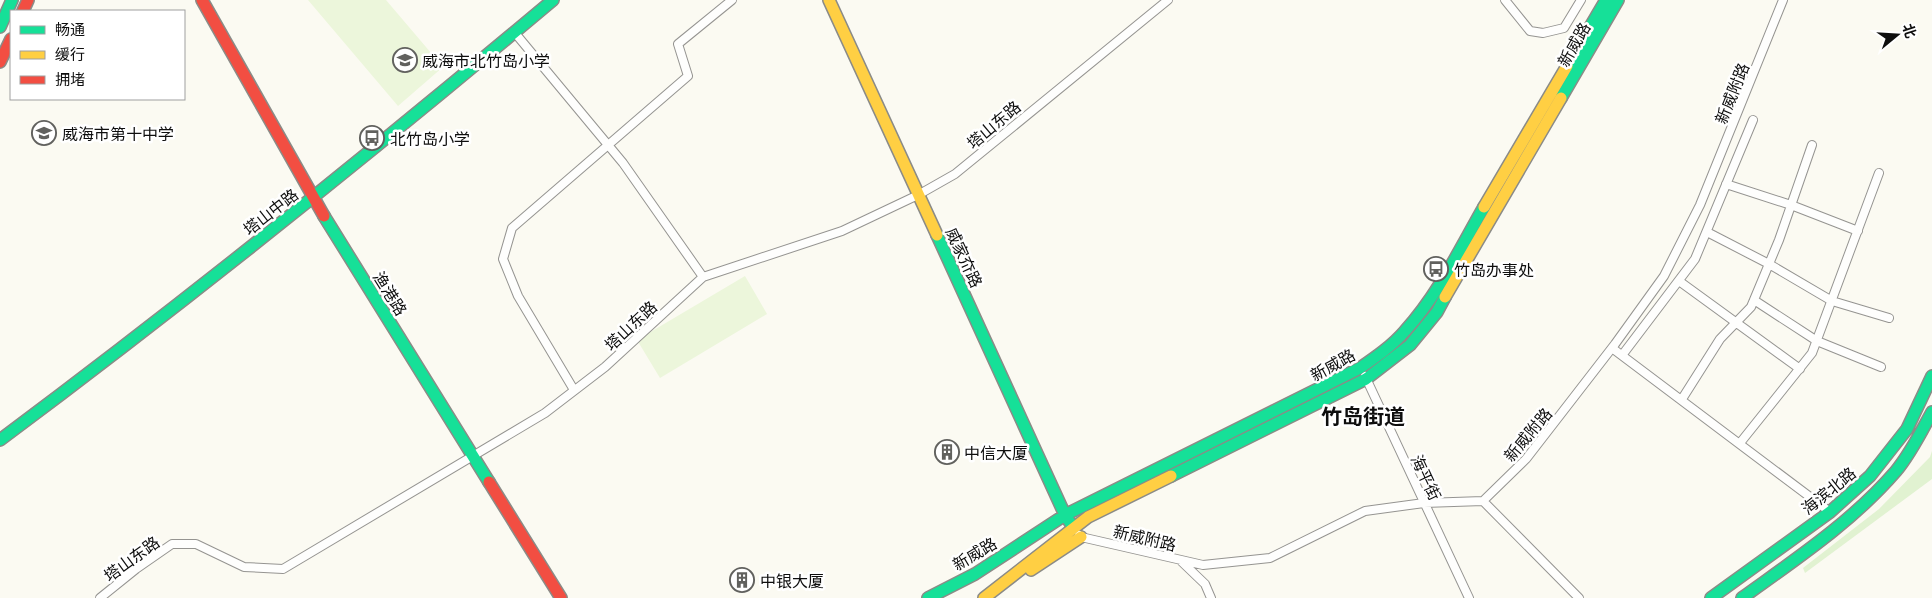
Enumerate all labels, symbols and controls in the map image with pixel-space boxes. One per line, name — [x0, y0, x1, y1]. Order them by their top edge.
legend — [10, 10, 185, 100]
north arrow — [1872, 10, 1922, 60]
text: 畅通 — [55, 17, 85, 40]
street label: 新威路 — [1551, 17, 1595, 71]
text: 北 — [1899, 21, 1922, 40]
text: 缓行 — [55, 42, 85, 65]
school or university icon: 威海市北竹岛小学 — [392, 47, 418, 73]
place label: 威海市北竹岛小学 — [422, 48, 550, 72]
street label: 新威附路 — [1708, 59, 1754, 127]
text: 拥堵 — [55, 67, 85, 90]
street label: 塔山东路 — [961, 94, 1025, 154]
school or university icon: 威海市第十中学 — [31, 120, 57, 146]
place label: 威海市第十中学 — [62, 121, 174, 145]
bus stop icon: 北竹岛小学 — [359, 125, 385, 151]
place label: 北竹岛小学 — [390, 126, 470, 150]
street label: 塔山中路 — [237, 182, 303, 240]
street label: 威家夼路 — [941, 223, 989, 291]
bus stop icon: 竹岛办事处 — [1423, 256, 1449, 282]
place label: 竹岛办事处 — [1454, 257, 1534, 281]
street label: 渔港路 — [368, 266, 414, 320]
street label: 塔山东路 — [598, 294, 662, 356]
street label: 新威路 — [1305, 342, 1359, 386]
district label: 竹岛街道 — [1321, 399, 1405, 430]
street label: 新威附路 — [1497, 402, 1557, 466]
building icon: 中信大厦 — [934, 439, 960, 465]
place label: 中信大厦 — [964, 440, 1028, 464]
street label: 海平街 — [1406, 450, 1448, 504]
street label: 海滨北路 — [1796, 461, 1860, 519]
street label: 新威附路 — [1111, 518, 1179, 556]
street label: 塔山东路 — [98, 529, 164, 587]
street label: 新威路 — [947, 530, 1001, 576]
building icon: 中银大厦 — [729, 567, 755, 593]
place label: 中银大厦 — [760, 568, 824, 592]

